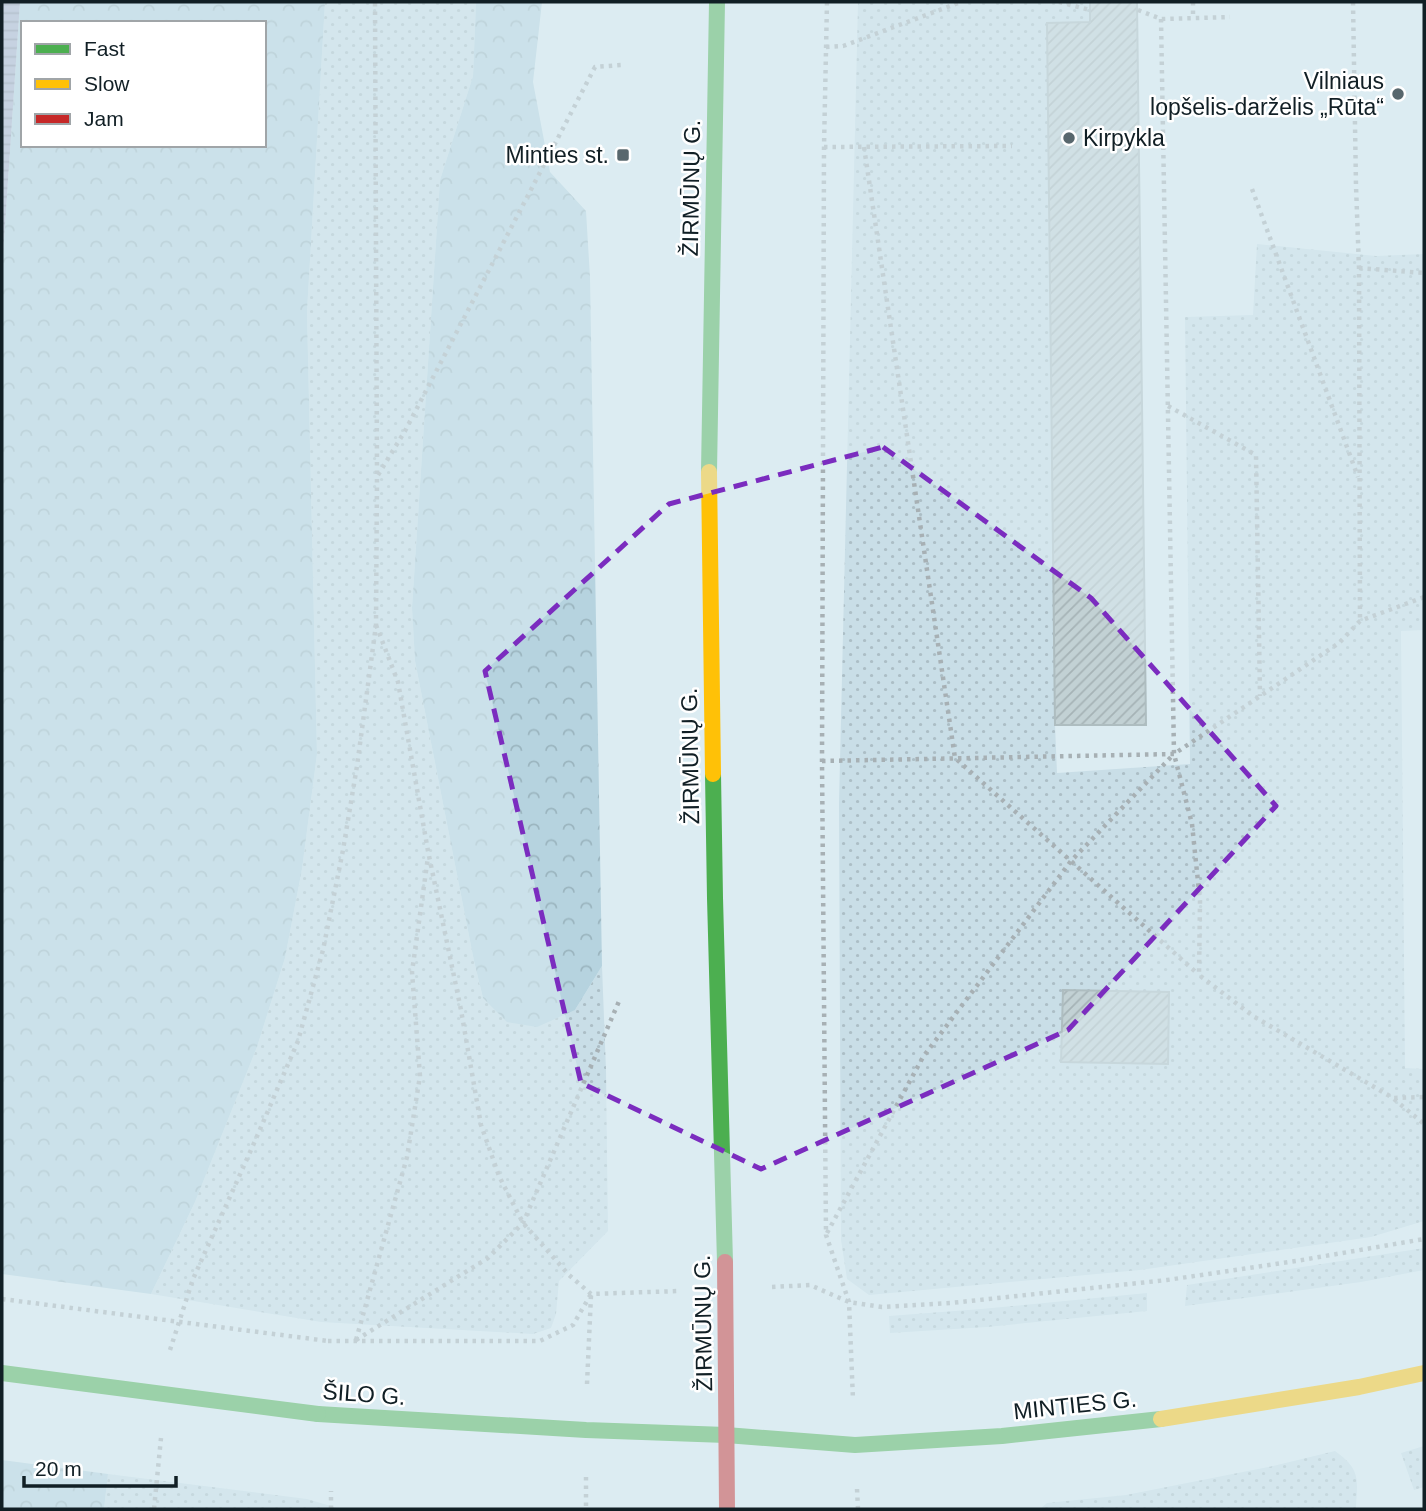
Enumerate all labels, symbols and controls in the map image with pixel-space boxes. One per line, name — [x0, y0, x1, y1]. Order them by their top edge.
legend — [21, 21, 266, 147]
text: Fast — [84, 37, 125, 60]
place label: Vilniaus lopšelis-darželis „Rūta“ — [1150, 68, 1384, 120]
text: Slow — [84, 72, 130, 95]
marker: Vilniaus lopšelis-darželis „Rūta“ — [1390, 86, 1406, 102]
text: Jam — [84, 107, 124, 130]
street label: ŽIRMŪNŲ G. — [677, 119, 705, 257]
place label: Kirpykla — [1083, 125, 1165, 151]
marker: Kirpykla — [1061, 130, 1077, 146]
place label: Minties st. — [505, 142, 609, 168]
marker: Minties st. — [615, 147, 631, 163]
street label: ŽIRMŪNŲ G. — [676, 687, 704, 825]
street label: ŽIRMŪNŲ G. — [689, 1254, 717, 1392]
street label: ŠILO G. — [322, 1377, 406, 1410]
street label: MINTIES G. — [1012, 1386, 1138, 1424]
scale bar — [24, 1444, 177, 1488]
text: 20 m — [35, 1457, 82, 1480]

